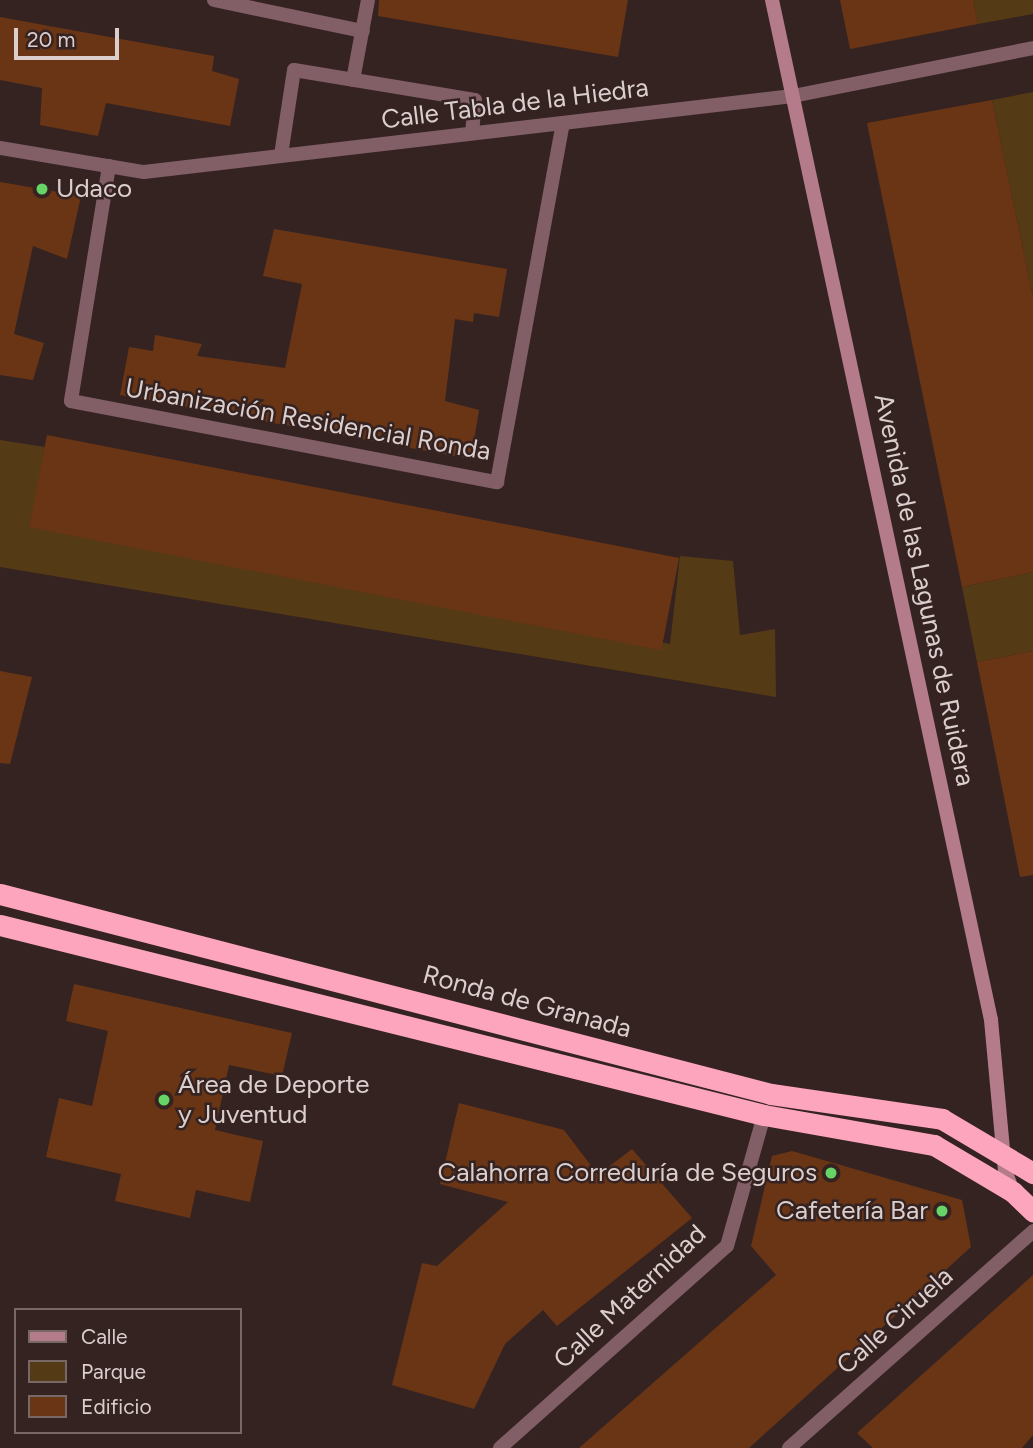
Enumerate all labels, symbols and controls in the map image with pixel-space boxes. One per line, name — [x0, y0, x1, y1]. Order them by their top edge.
scale bar — [18, 14, 122, 58]
text: 20 m — [27, 27, 75, 52]
street label: Calle Tabla de la Hiedra — [380, 72, 650, 136]
place label: Udaco — [56, 173, 132, 205]
marker: Udaco — [34, 181, 50, 197]
street label: Urbanización Residencial Ronda — [123, 372, 493, 468]
street label: Avenida de las Lagunas de Ruidera — [867, 391, 981, 789]
street label: Ronda de Granada — [419, 959, 635, 1045]
place label: Área de Deporte y Juventud — [178, 1069, 369, 1130]
marker: Área de Deporte y Juventud — [156, 1092, 172, 1108]
place label: Calahorra Correduría de Seguros — [438, 1157, 817, 1189]
marker: Calahorra Correduría de Seguros — [823, 1165, 839, 1181]
place label: Cafetería Bar — [776, 1195, 928, 1227]
marker: Cafetería Bar — [934, 1203, 950, 1219]
street label: Calle Maternidad — [548, 1219, 712, 1375]
street label: Calle Ciruela — [831, 1261, 959, 1381]
legend — [14, 1308, 242, 1434]
text: Calle — [81, 1324, 128, 1349]
text: Parque — [81, 1359, 146, 1384]
text: Edificio — [81, 1394, 152, 1419]

